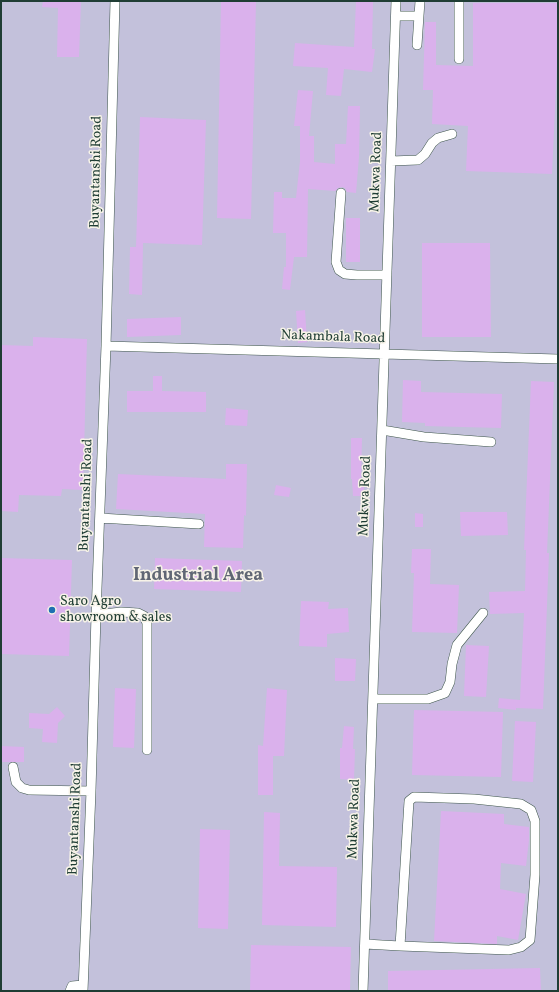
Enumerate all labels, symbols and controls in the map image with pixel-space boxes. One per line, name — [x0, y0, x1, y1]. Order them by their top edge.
street label: Buyantanshi Road — [88, 116, 106, 228]
street label: Mukwa Road — [367, 131, 387, 213]
street label: Nakambala Road — [280, 328, 386, 348]
street label: Buyantanshi Road — [77, 439, 97, 551]
street label: Mukwa Road — [356, 455, 376, 537]
district label: Industrial Area — [133, 566, 263, 588]
place label: Saro Agro showroom & sales — [60, 594, 171, 626]
marker: Saro Agro showroom & sales — [47, 605, 57, 615]
street label: Buyantanshi Road — [66, 763, 86, 875]
street label: Mukwa Road — [345, 778, 365, 860]

